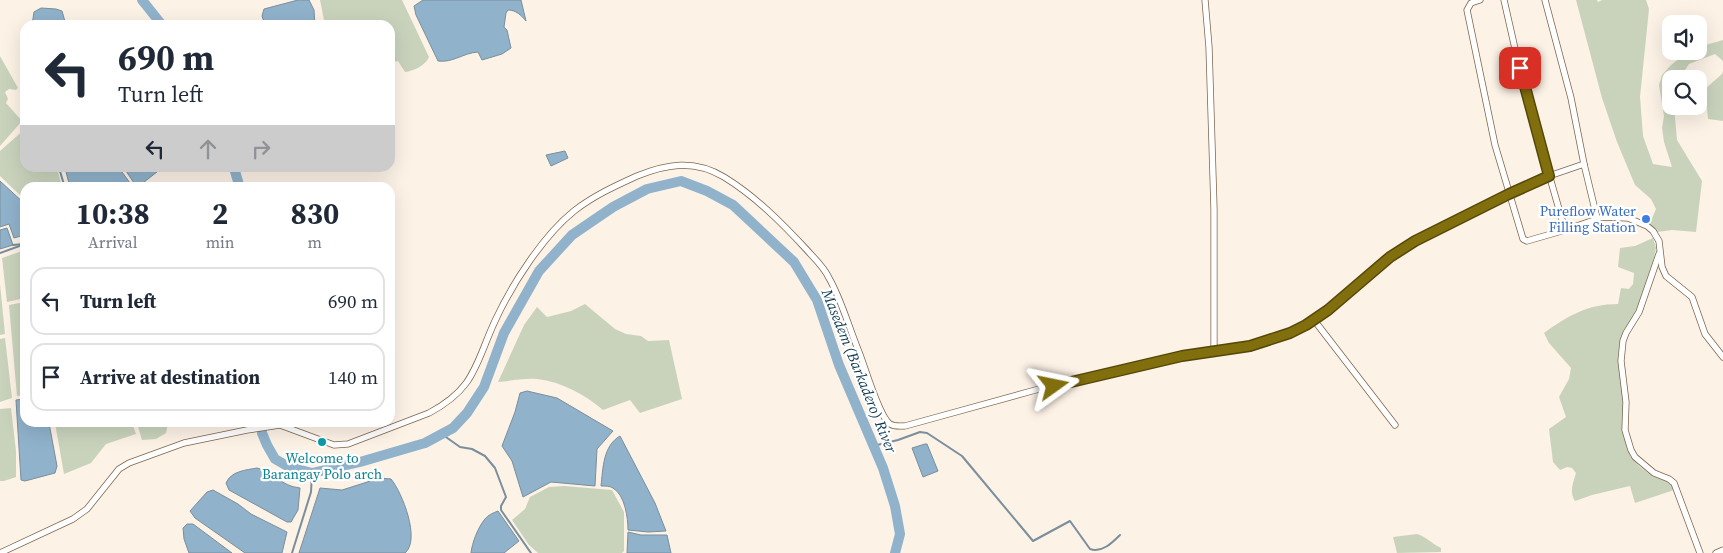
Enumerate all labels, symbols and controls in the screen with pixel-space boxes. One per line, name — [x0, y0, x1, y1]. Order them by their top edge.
map controls — [1662, 15, 1707, 115]
button: sound — [1662, 15, 1707, 60]
text: 690 m — [118, 34, 214, 82]
icon: left — [35, 40, 100, 105]
pin — [1499, 47, 1541, 89]
icon: arrive — [1506, 54, 1534, 82]
button: search — [1662, 70, 1707, 115]
text: Turn left — [118, 79, 203, 109]
icon: left — [141, 135, 169, 163]
icon: ahead — [194, 135, 222, 163]
icon: right — [247, 135, 275, 163]
text: 10:38 — [76, 193, 150, 234]
text: 2 — [212, 193, 228, 234]
text: 830 — [290, 193, 339, 234]
place label: Pureflow Water Filling Station — [1540, 201, 1637, 237]
marker: Pureflow Water Filling Station — [1640, 213, 1652, 225]
text: Arrival — [88, 231, 138, 253]
text: min — [206, 231, 235, 253]
text: m — [308, 231, 322, 253]
water label: Masedem (Barkadero) River — [817, 285, 902, 457]
icon: left — [37, 287, 65, 315]
text: Turn left — [80, 288, 156, 314]
text: 690 m — [328, 288, 378, 314]
position arrow — [1027, 359, 1079, 411]
icon: arrive — [37, 363, 65, 391]
text: Arrive at destination — [80, 364, 260, 390]
text: 140 m — [328, 364, 378, 390]
marker: Welcome to Barangay Polo arch — [316, 436, 328, 448]
place label: Welcome to Barangay Polo arch — [262, 448, 382, 484]

